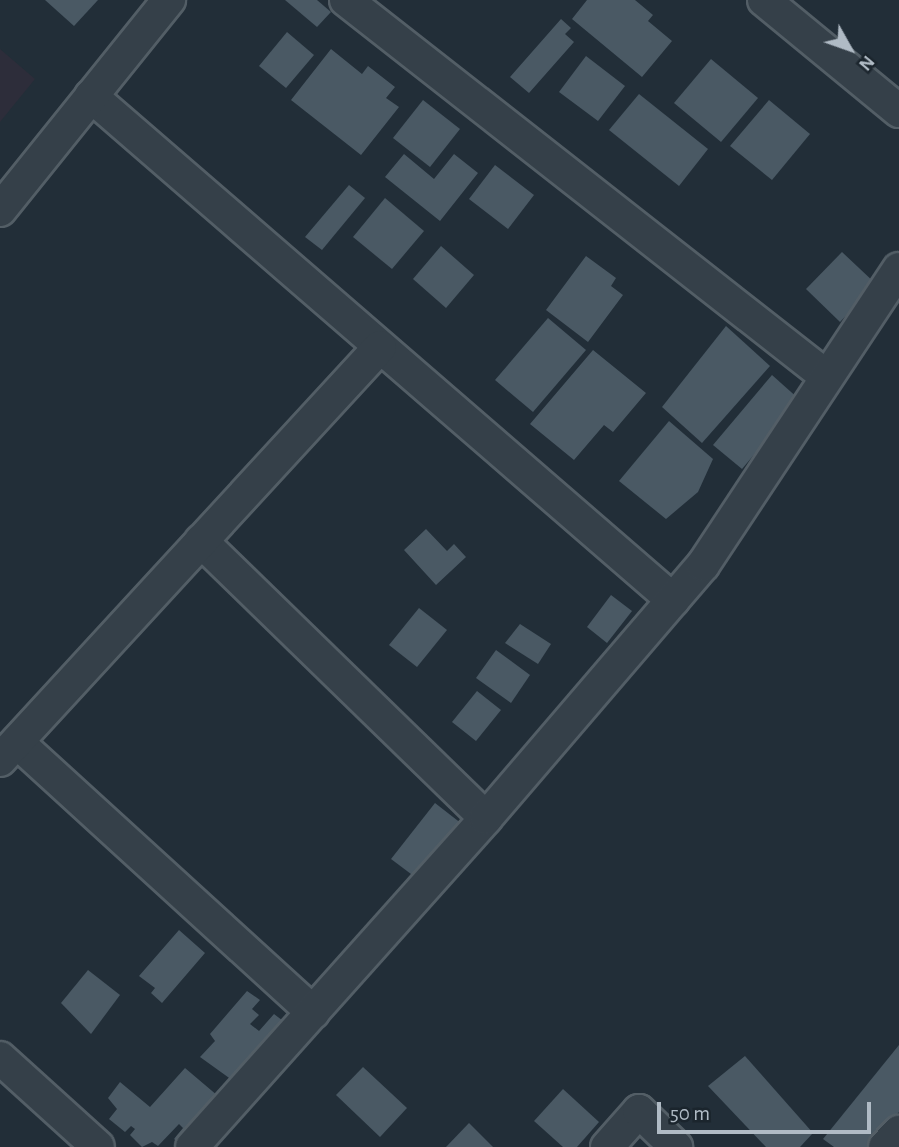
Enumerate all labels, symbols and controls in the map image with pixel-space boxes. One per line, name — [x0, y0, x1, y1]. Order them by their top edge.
north arrow — [815, 14, 885, 84]
text: N — [855, 52, 878, 74]
scale bar — [661, 1088, 874, 1132]
text: 50 m — [670, 1103, 710, 1124]

